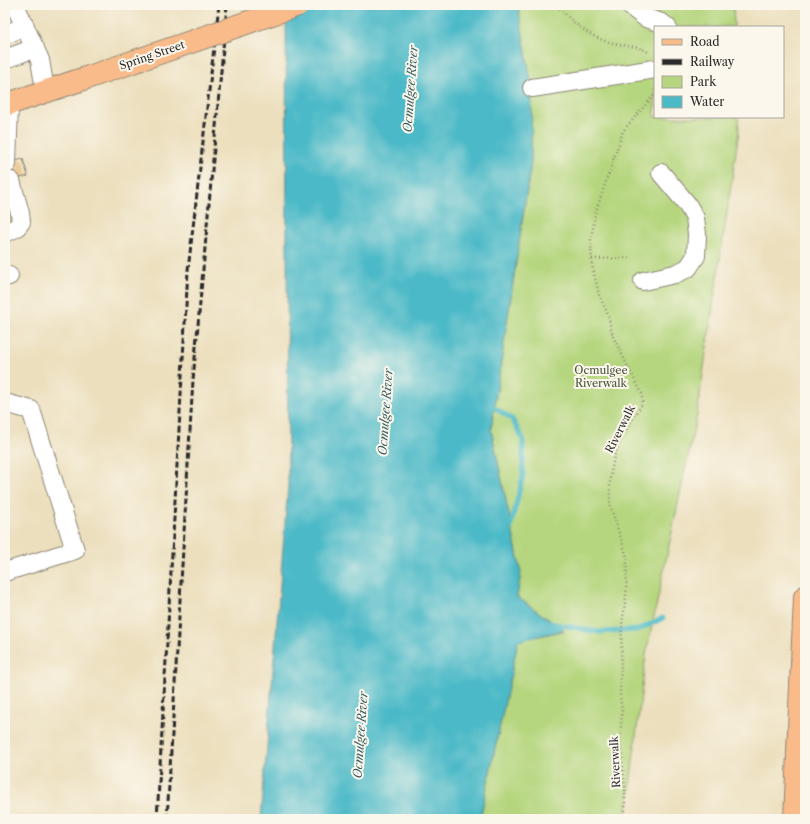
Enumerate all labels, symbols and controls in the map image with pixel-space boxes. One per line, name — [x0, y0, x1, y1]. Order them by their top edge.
legend — [654, 26, 784, 118]
text: Road — [690, 34, 720, 49]
street label: Spring Street — [118, 37, 187, 73]
water label: Ocmulgee River — [399, 44, 421, 133]
text: Railway — [690, 54, 735, 69]
text: Park — [690, 74, 717, 89]
text: Water — [689, 94, 724, 109]
park label: Ocmulgee Riverwalk — [574, 363, 628, 390]
water label: Ocmulgee River — [374, 367, 396, 456]
street label: Riverwalk — [602, 402, 638, 455]
water label: Ocmulgee River — [349, 690, 371, 779]
street label: Riverwalk — [607, 735, 623, 788]

